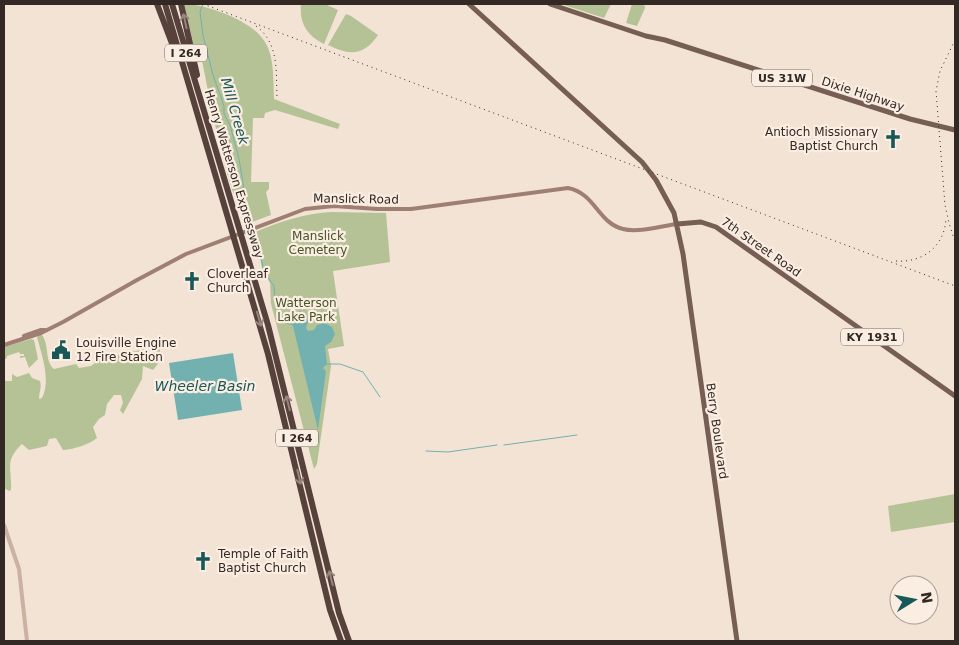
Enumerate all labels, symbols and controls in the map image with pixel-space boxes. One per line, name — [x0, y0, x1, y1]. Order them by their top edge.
one-way arrow — [180, 13, 189, 29]
road number: I 264 — [165, 44, 207, 62]
road number: US 31W — [752, 70, 812, 86]
street label: Dixie Highway — [820, 74, 906, 114]
water label: Mill Creek — [218, 76, 252, 147]
street label: Henry Watterson Expressway — [202, 88, 266, 260]
place label: Antioch Missionary Baptist Church — [765, 125, 878, 153]
church icon: Antioch Missionary Baptist Church — [882, 128, 904, 150]
street label: Manslick Road — [313, 191, 399, 207]
street label: 7th Street Road — [718, 214, 804, 280]
park label: Manslick Cemetery — [289, 229, 347, 257]
place label: Cloverleaf Church — [207, 267, 269, 295]
church icon: Cloverleaf Church — [181, 270, 203, 292]
park label: Watterson Lake Park — [275, 296, 337, 324]
one-way arrow — [254, 311, 264, 327]
road number: KY 1931 — [841, 328, 903, 346]
place label: Louisville Engine 12 Fire Station — [76, 336, 176, 364]
public building icon: Louisville Engine 12 Fire Station — [50, 339, 72, 361]
water label: Wheeler Basin — [155, 378, 255, 394]
street label: Berry Boulevard — [703, 382, 731, 480]
one-way arrow — [283, 395, 292, 411]
road number: I 264 — [276, 429, 318, 446]
one-way arrow — [295, 468, 304, 484]
place label: Temple of Faith Baptist Church — [217, 547, 309, 575]
church icon: Temple of Faith Baptist Church — [192, 550, 214, 572]
one-way arrow — [326, 570, 335, 586]
north arrow — [889, 575, 939, 625]
text: N — [918, 591, 936, 605]

